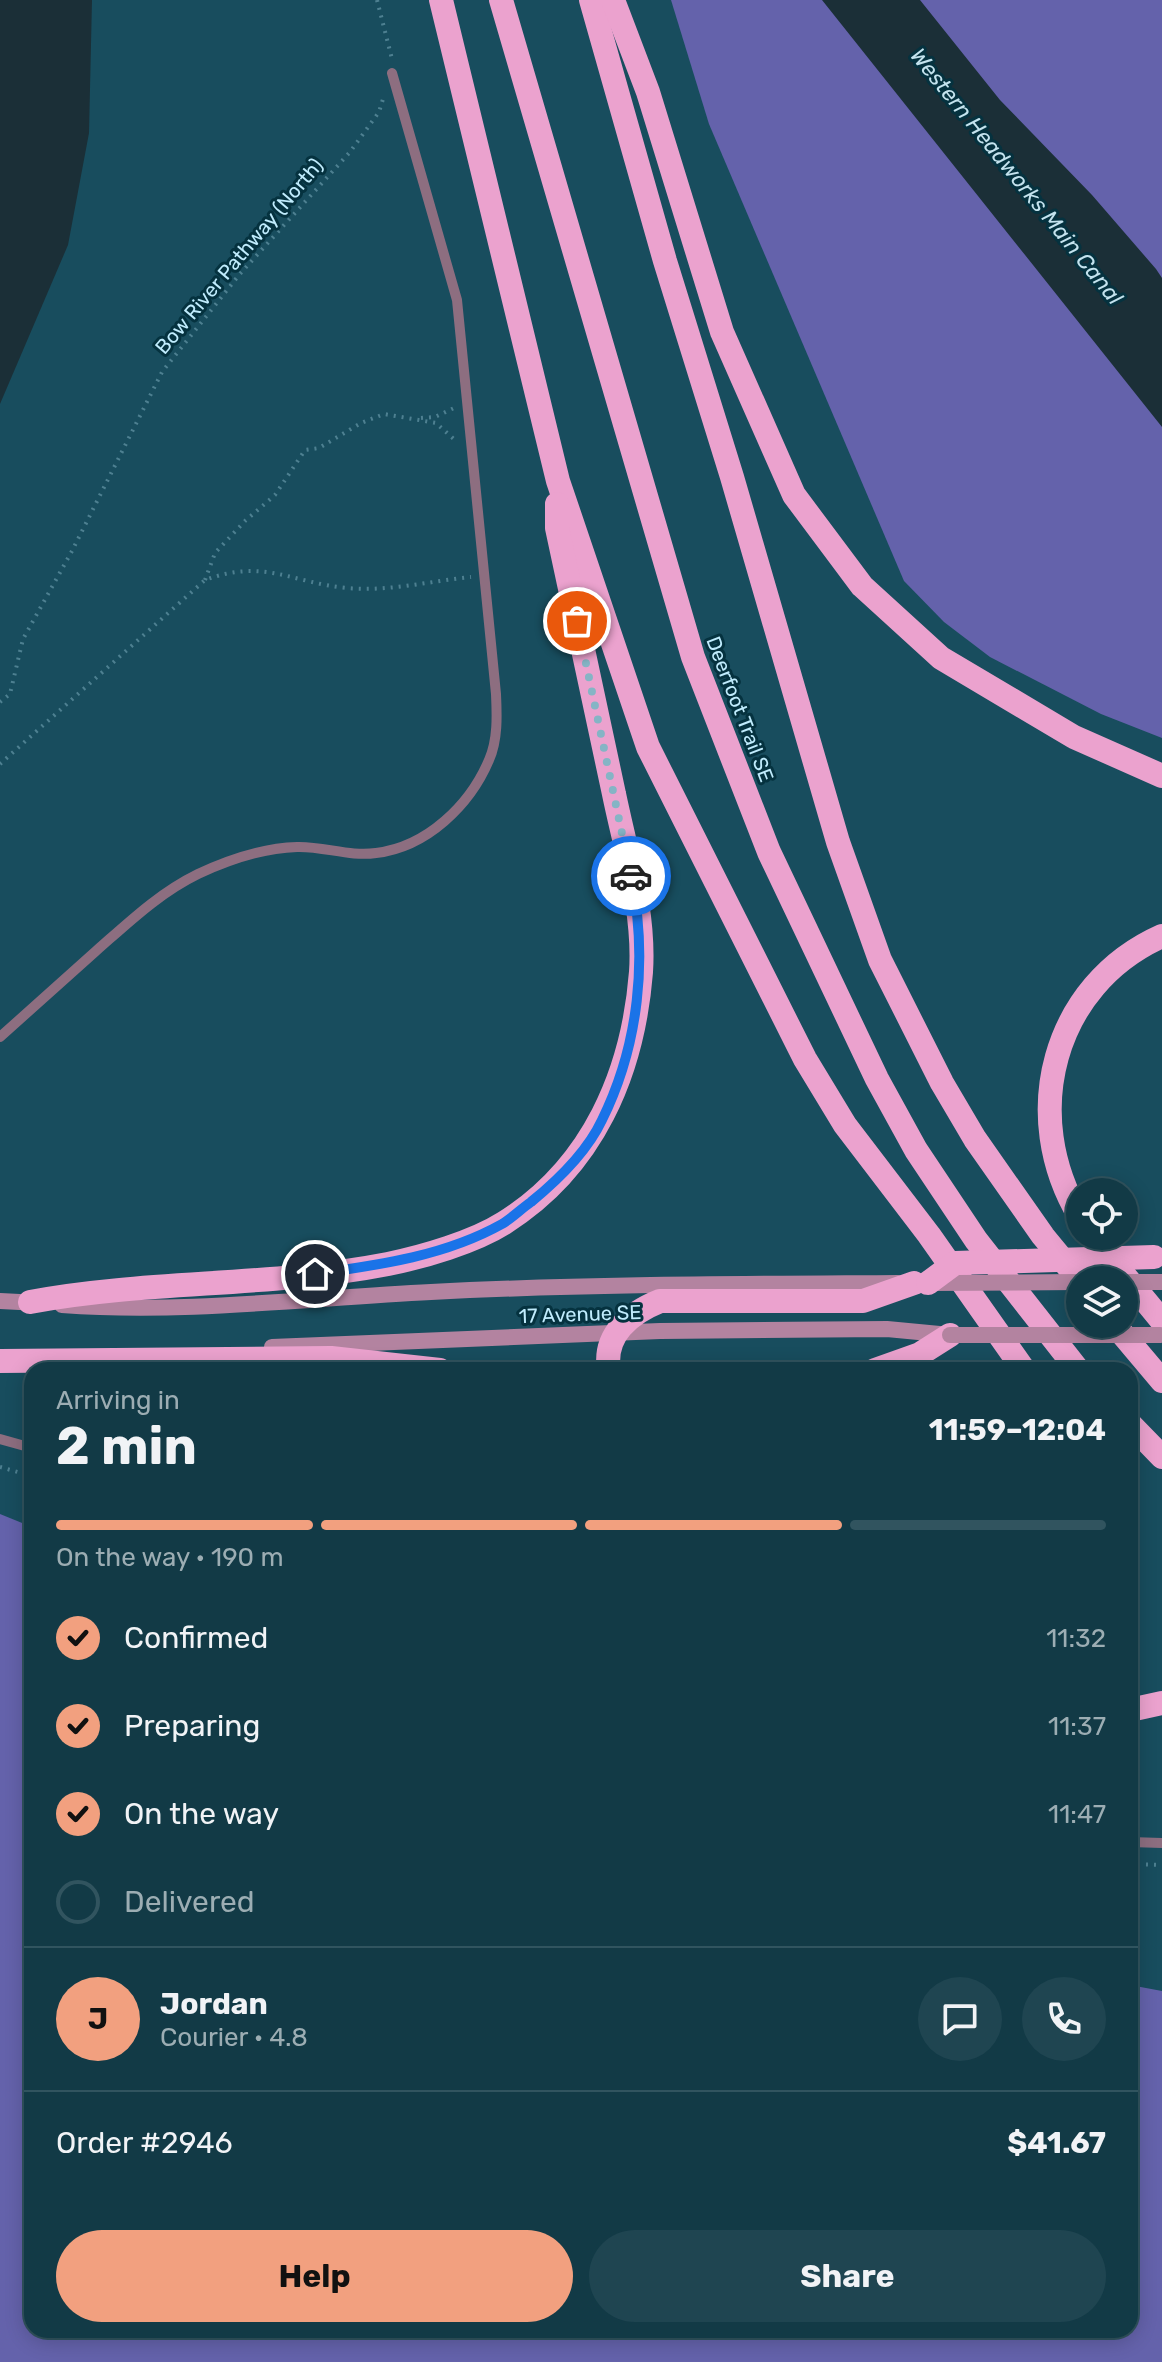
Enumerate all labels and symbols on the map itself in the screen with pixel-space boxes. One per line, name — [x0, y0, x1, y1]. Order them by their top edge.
water label: Western Headworks Main Canal — [905, 43, 1129, 311]
street label: Bow River Pathway (North) — [150, 153, 328, 359]
pin — [543, 587, 611, 655]
street label: Deerfoot Trail SE — [701, 633, 779, 785]
courier — [591, 836, 671, 916]
pin — [281, 1240, 349, 1308]
street label: 17 Avenue SE — [518, 1300, 642, 1328]

